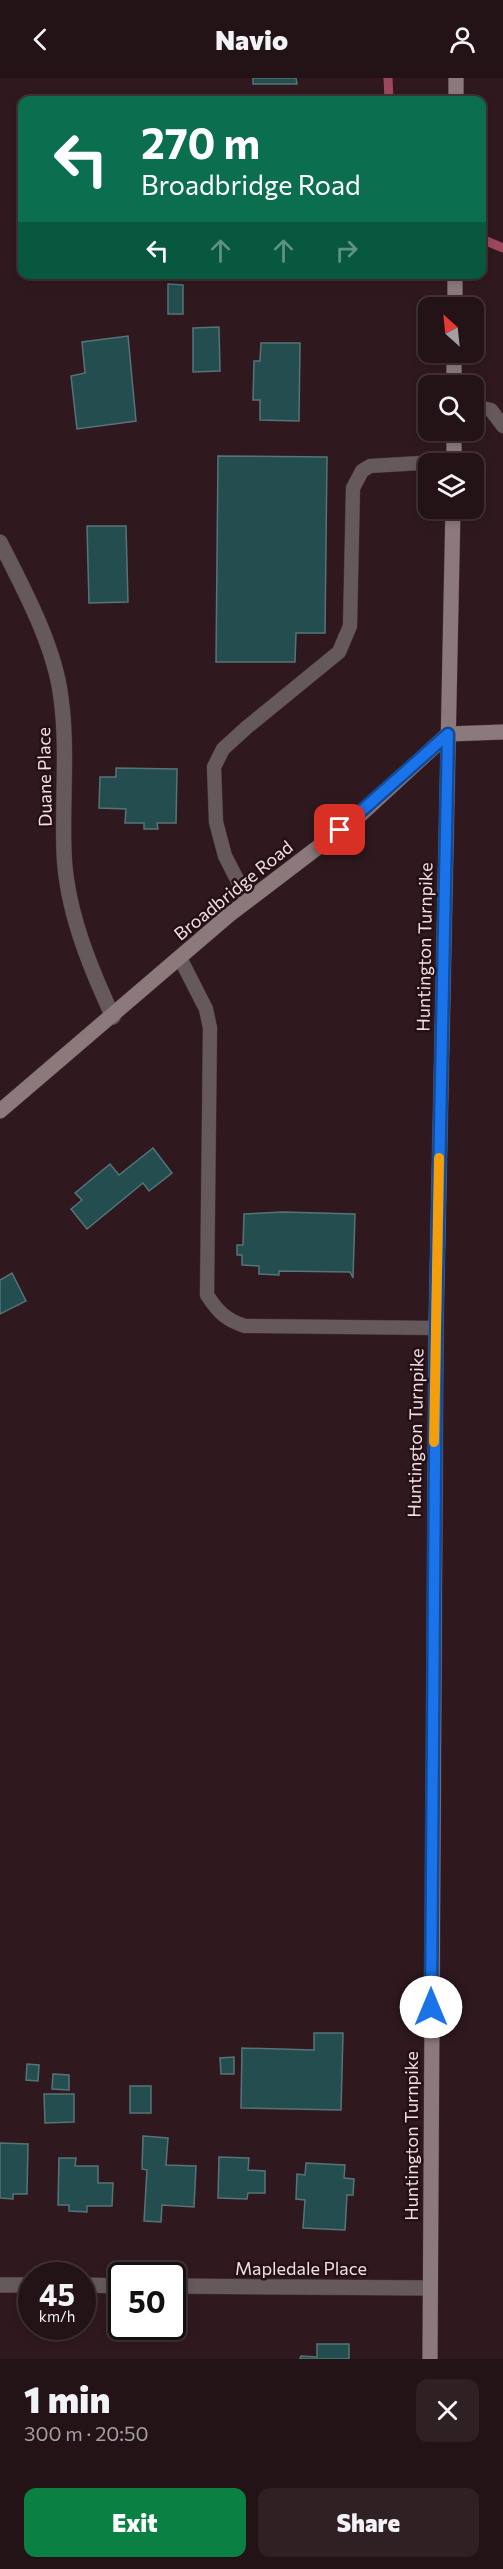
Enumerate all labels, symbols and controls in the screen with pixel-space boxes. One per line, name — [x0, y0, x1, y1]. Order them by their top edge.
icon: back — [24, 23, 57, 56]
text: Navio — [215, 23, 288, 56]
icon: person — [446, 23, 479, 56]
text: 270 m — [141, 116, 260, 168]
icon: left — [42, 120, 120, 198]
text: Broadbridge Road — [141, 168, 361, 201]
icon: left — [141, 234, 174, 267]
icon: ahead — [204, 234, 237, 267]
icon: ahead — [267, 234, 300, 267]
icon: right — [330, 234, 363, 267]
north arrow — [418, 297, 484, 363]
map controls — [418, 297, 484, 519]
button: search — [418, 375, 484, 441]
button: layers — [418, 453, 484, 519]
street label: Duane Place — [32, 727, 56, 827]
pin — [314, 804, 365, 855]
icon: arrive — [323, 813, 356, 846]
street label: Broadbridge Road — [169, 835, 297, 945]
street label: Huntington Turnpike — [412, 862, 436, 1032]
street label: Huntington Turnpike — [403, 1348, 427, 1518]
position arrow — [399, 1975, 463, 2039]
street label: Huntington Turnpike — [400, 2051, 422, 2221]
street label: Mapledale Place — [235, 2257, 367, 2279]
speed limit sign: 50 — [108, 2262, 186, 2340]
text: 45 — [39, 2275, 75, 2312]
text: km/h — [39, 2307, 75, 2325]
text: 1 min — [24, 2376, 110, 2420]
button: close — [416, 2379, 479, 2442]
text: 300 m · 20:50 — [24, 2421, 149, 2445]
button: Exit — [24, 2488, 246, 2557]
button: Share — [258, 2488, 479, 2557]

